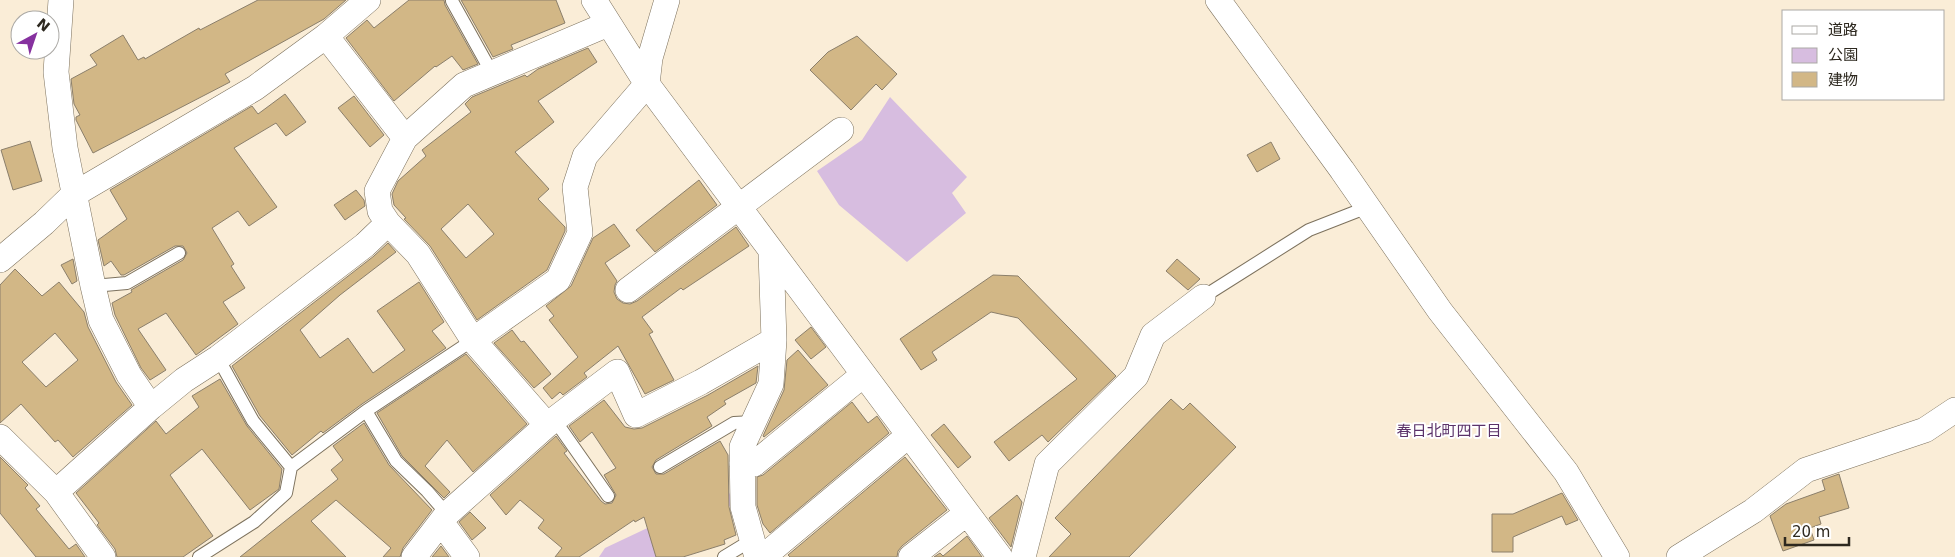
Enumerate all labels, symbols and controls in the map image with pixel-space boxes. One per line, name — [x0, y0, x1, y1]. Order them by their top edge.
north arrow — [10, 10, 60, 60]
legend — [1782, 10, 1945, 100]
text: N — [34, 15, 53, 35]
text: 道路 — [1828, 21, 1858, 39]
text: 公園 — [1828, 46, 1858, 64]
text: 建物 — [1828, 71, 1858, 89]
district label: 春日北町四丁目 — [1396, 422, 1502, 440]
scale bar — [1785, 514, 1849, 546]
text: 20 m — [1792, 523, 1830, 541]

